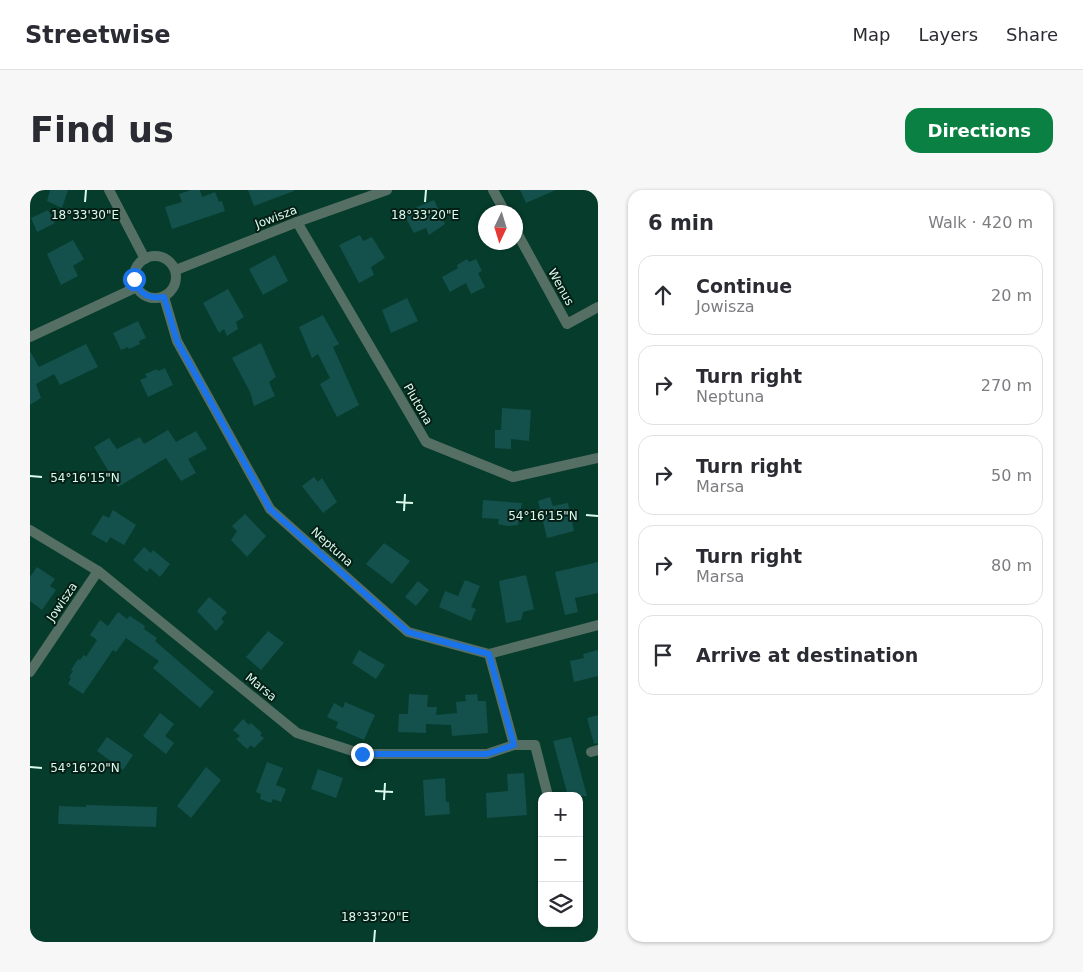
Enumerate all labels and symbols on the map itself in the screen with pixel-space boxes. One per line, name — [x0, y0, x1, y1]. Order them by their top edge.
street label: Jowisza — [252, 203, 299, 232]
north arrow — [478, 205, 523, 250]
text: 18°33'30"E — [51, 208, 119, 222]
text: 18°33'20"E — [391, 208, 459, 222]
street label: Wenus — [545, 266, 577, 308]
route start — [123, 268, 146, 291]
street label: Plutona — [401, 381, 435, 427]
text: 54°16'15"N — [50, 471, 120, 485]
text: 54°16'15"N — [508, 509, 578, 523]
street label: Neptuna — [308, 525, 356, 569]
street label: Jowisza — [43, 580, 80, 625]
street label: Marsa — [243, 670, 279, 704]
route end — [351, 743, 374, 766]
text: 54°16'20"N — [50, 761, 120, 775]
text: 18°33'20"E — [341, 910, 409, 924]

